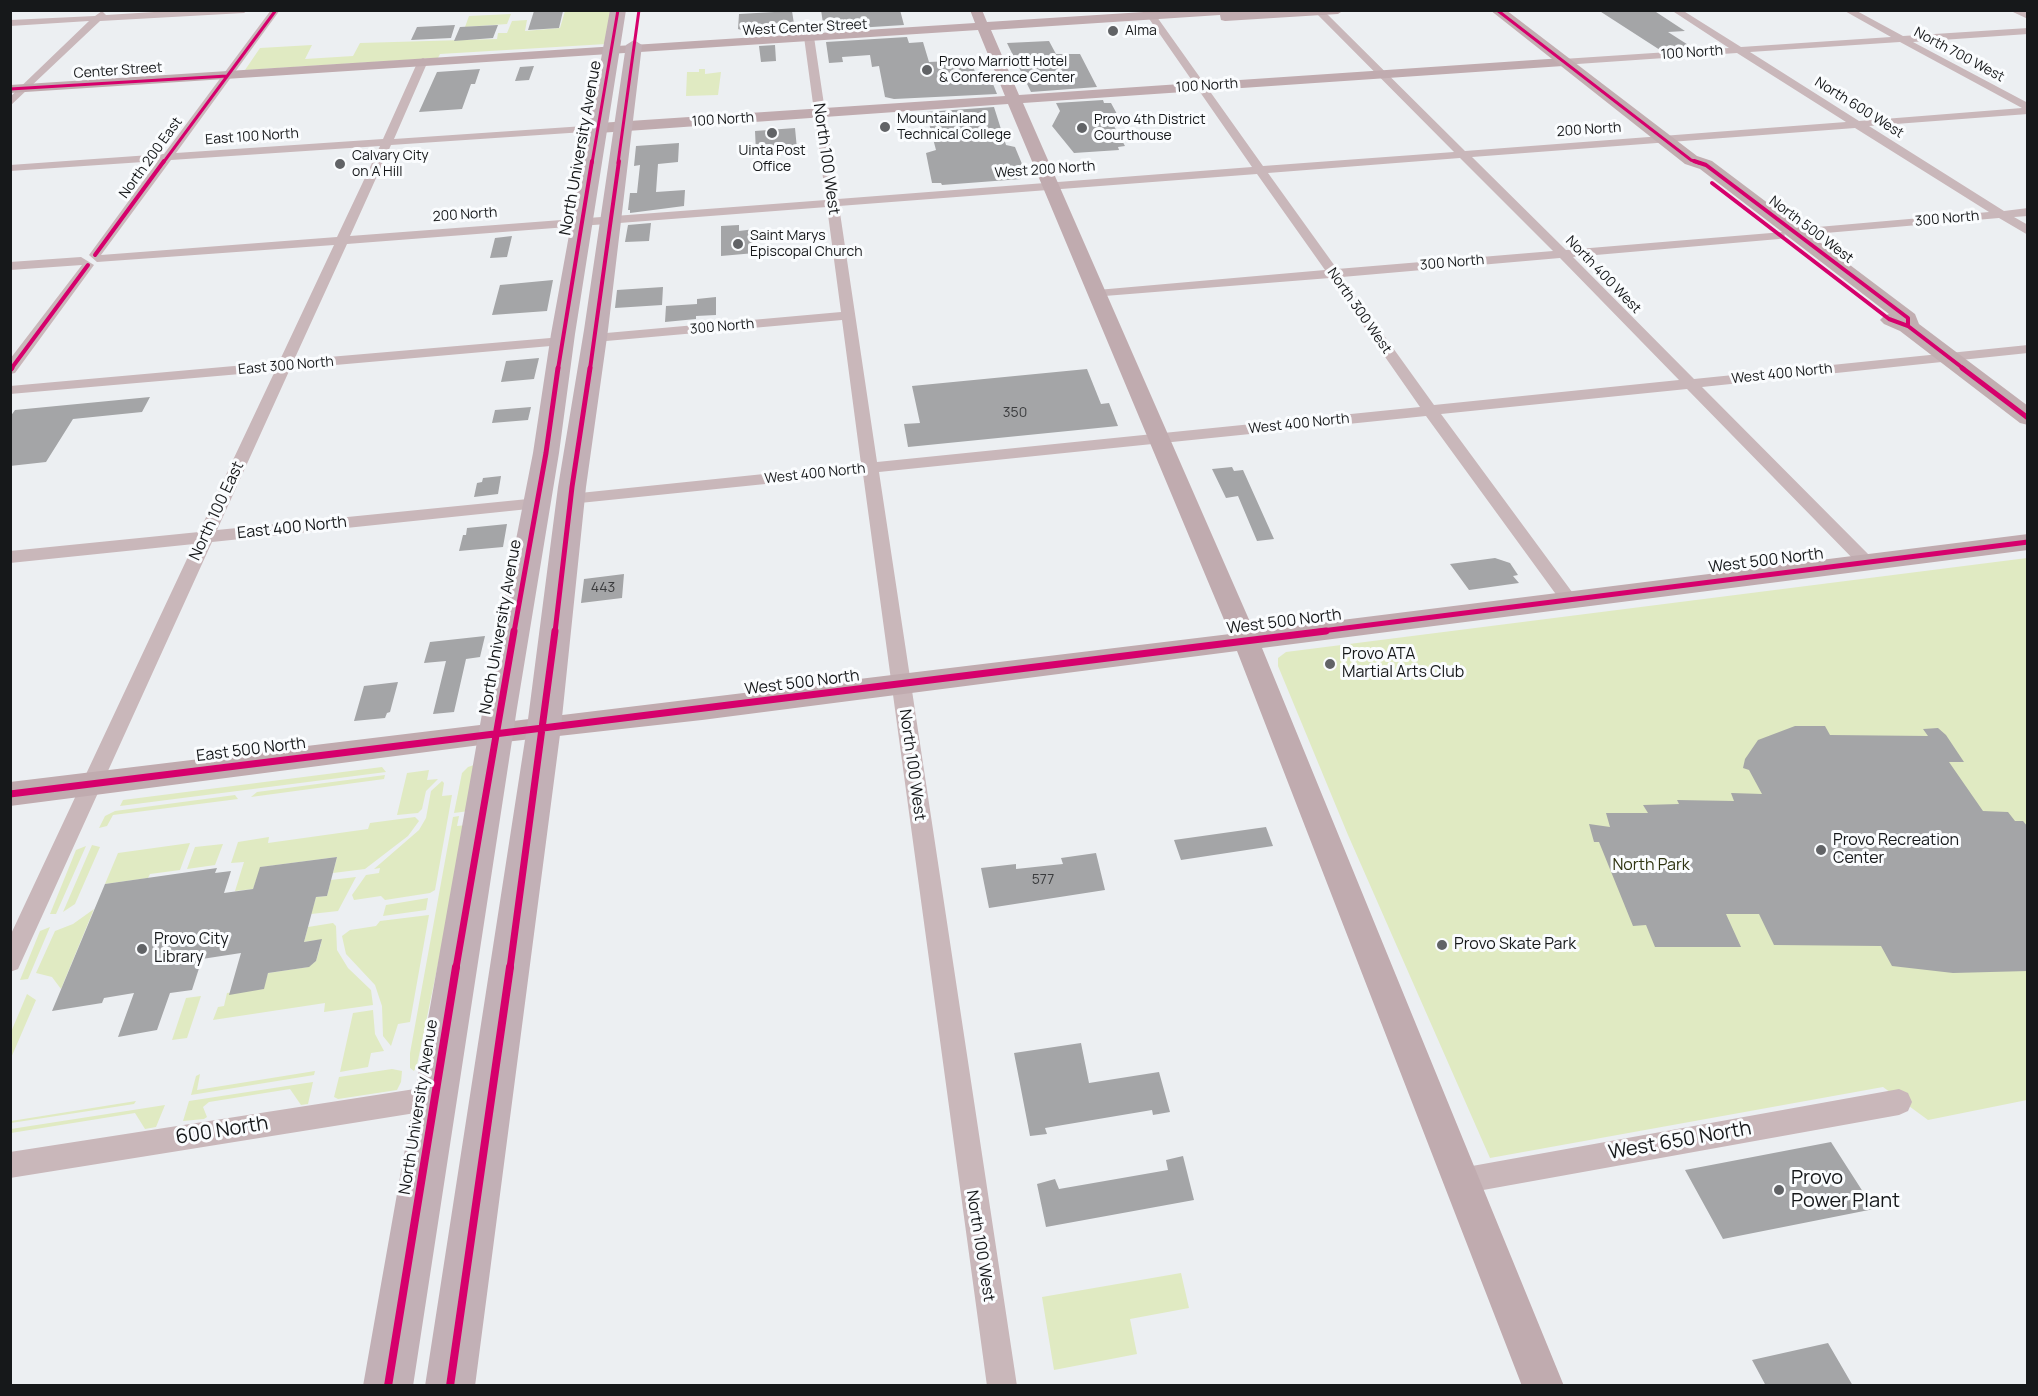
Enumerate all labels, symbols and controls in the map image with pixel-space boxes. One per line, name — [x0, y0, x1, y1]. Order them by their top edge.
street label: West Center Street — [742, 16, 868, 40]
place label: Alma — [1125, 23, 1157, 39]
marker: Alma — [1106, 24, 1120, 38]
street label: North 700 West — [1911, 24, 2007, 86]
street label: 100 North — [1660, 42, 1724, 64]
place label: Provo Marriott Hotel & Conference Center — [939, 54, 1075, 86]
street label: North University Avenue — [556, 59, 606, 237]
street label: Center Street — [73, 60, 163, 82]
marker: Provo Marriott Hotel & Conference Center — [920, 63, 934, 77]
street label: North 600 West — [1811, 74, 1907, 142]
street label: 100 North — [1175, 75, 1239, 97]
street label: North 100 West — [809, 102, 843, 216]
street label: 100 North — [691, 109, 755, 131]
place label: Mountainland Technical College — [897, 111, 1011, 144]
place label: Provo 4th District Courthouse — [1094, 112, 1206, 144]
street label: North 200 East — [116, 114, 186, 202]
street label: 200 North — [1556, 119, 1622, 141]
marker: Mountainland Technical College — [878, 120, 892, 134]
marker: Provo 4th District Courthouse — [1075, 121, 1089, 135]
street label: East 100 North — [205, 125, 299, 149]
marker: Uinta Post Office — [765, 126, 779, 140]
place label: Uinta Post Office — [738, 143, 806, 176]
place label: Calvary City on A Hill — [352, 148, 429, 180]
marker: Calvary City on A Hill — [333, 157, 347, 171]
street label: West 200 North — [994, 158, 1096, 182]
street label: North 500 West — [1766, 193, 1856, 267]
street label: 200 North — [432, 204, 498, 226]
street label: 300 North — [1914, 208, 1980, 230]
place label: Saint Marys Episcopal Church — [750, 228, 862, 260]
street label: North 400 West — [1562, 233, 1644, 317]
marker: Saint Marys Episcopal Church — [731, 237, 745, 251]
street label: 300 North — [1419, 252, 1485, 274]
street label: North 300 West — [1323, 265, 1395, 357]
street label: 300 North — [689, 316, 755, 338]
street label: East 300 North — [237, 353, 335, 379]
street label: West 400 North — [1731, 360, 1833, 388]
house number: 350 — [1003, 405, 1027, 421]
street label: West 400 North — [1248, 410, 1350, 438]
street label: North 100 East — [186, 458, 248, 564]
street label: West 400 North — [764, 460, 866, 488]
street label: East 400 North — [236, 513, 348, 543]
street label: North University Avenue — [476, 538, 526, 716]
street label: West 500 North — [1708, 544, 1824, 578]
house number: 443 — [591, 580, 615, 596]
street label: West 500 North — [1226, 605, 1342, 639]
place label: Provo ATA Martial Arts Club — [1342, 645, 1464, 683]
marker: Provo ATA Martial Arts Club — [1323, 657, 1337, 671]
street label: West 500 North — [744, 666, 860, 700]
street label: North 100 West — [895, 708, 929, 822]
street label: East 500 North — [195, 734, 307, 766]
place label: Provo Recreation Center — [1833, 831, 1959, 869]
marker: Provo Recreation Center — [1814, 843, 1828, 857]
park label: North Park — [1612, 856, 1690, 876]
house number: 577 — [1032, 872, 1054, 888]
place label: Provo City Library — [154, 930, 229, 968]
place label: Provo Skate Park — [1454, 935, 1576, 955]
marker: Provo Skate Park — [1435, 938, 1449, 952]
marker: Provo City Library — [135, 942, 149, 956]
street label: North University Avenue — [396, 1018, 442, 1196]
street label: 600 North — [174, 1112, 270, 1150]
street label: West 650 North — [1607, 1117, 1753, 1165]
place label: Provo Power Plant — [1791, 1166, 1900, 1213]
marker: Provo Power Plant — [1772, 1183, 1786, 1197]
street label: North 100 West — [962, 1189, 998, 1303]

